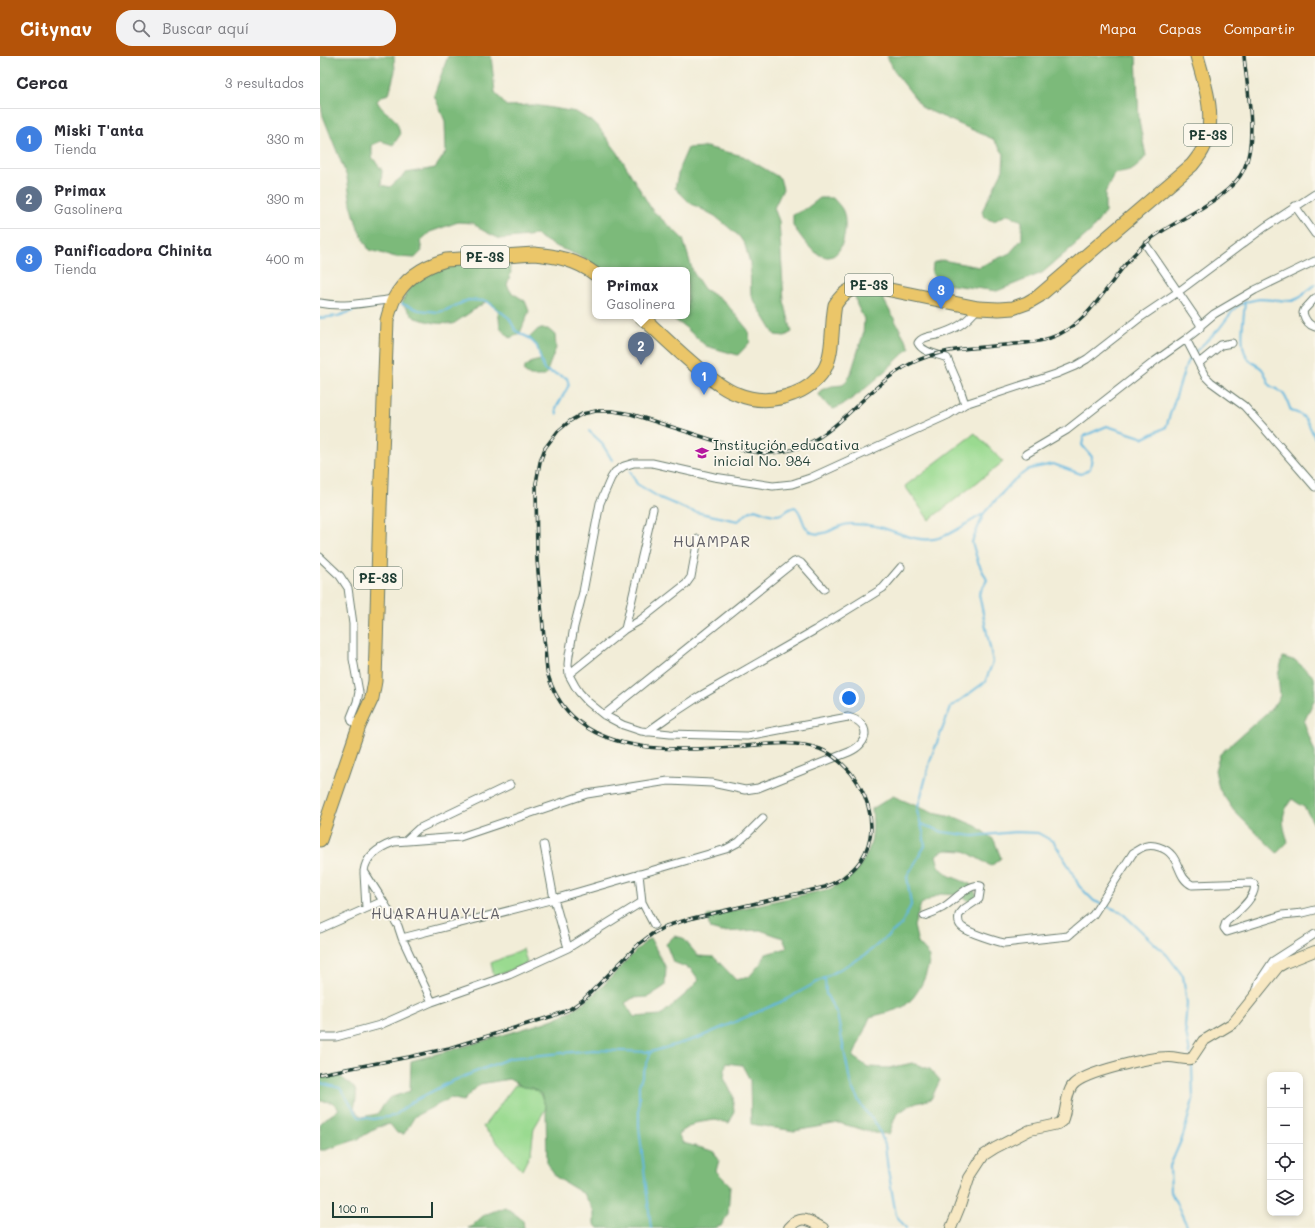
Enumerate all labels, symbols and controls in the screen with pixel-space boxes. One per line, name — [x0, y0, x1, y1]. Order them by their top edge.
search box — [116, 10, 396, 46]
text: Citynav — [20, 16, 92, 41]
icon: search — [130, 17, 152, 39]
text: Buscar aquí — [162, 18, 249, 38]
text: Mapa — [1100, 19, 1137, 38]
text: Capas — [1159, 19, 1202, 38]
text: Compartir — [1224, 19, 1295, 38]
text: Cerca — [16, 71, 68, 93]
text: 3 resultados — [225, 74, 304, 91]
text: Miski T'anta — [54, 120, 144, 140]
road number: PE-3S — [1184, 124, 1232, 146]
text: 1 — [26, 130, 32, 147]
text: 330 m — [266, 130, 304, 147]
text: Tienda — [54, 140, 97, 157]
text: Primax — [54, 180, 106, 200]
text: 2 — [25, 190, 33, 207]
text: 390 m — [266, 190, 304, 207]
text: Gasolinera — [54, 200, 123, 217]
text: Panificadora Chinita — [54, 240, 212, 260]
road number: PE-3S — [461, 246, 509, 268]
text: 3 — [25, 250, 33, 267]
text: 400 m — [266, 250, 304, 267]
text: Tienda — [54, 260, 97, 277]
popup — [592, 267, 690, 319]
road number: PE-3S — [845, 274, 893, 296]
text: Primax — [607, 275, 659, 295]
pin: 3 — [928, 276, 954, 309]
text: Gasolinera — [607, 295, 675, 312]
pin: 2 — [628, 332, 654, 365]
pin: 1 — [691, 362, 717, 395]
place label: Institución educativa inicial No. 984 — [713, 435, 860, 470]
school or university icon: Institución educativa inicial No. 984 — [694, 445, 710, 461]
district label: HUAMPAR — [673, 531, 751, 551]
road number: PE-3S — [354, 567, 402, 589]
your location — [839, 688, 859, 708]
district label: HUARAHUAYLLA — [371, 903, 501, 923]
map controls — [1267, 1072, 1303, 1216]
button: + — [1267, 1072, 1303, 1108]
button: − — [1267, 1108, 1303, 1144]
button: locate — [1267, 1144, 1303, 1180]
button: layers — [1267, 1180, 1303, 1216]
scale bar — [332, 1200, 433, 1219]
text: 100 m — [338, 1201, 369, 1216]

